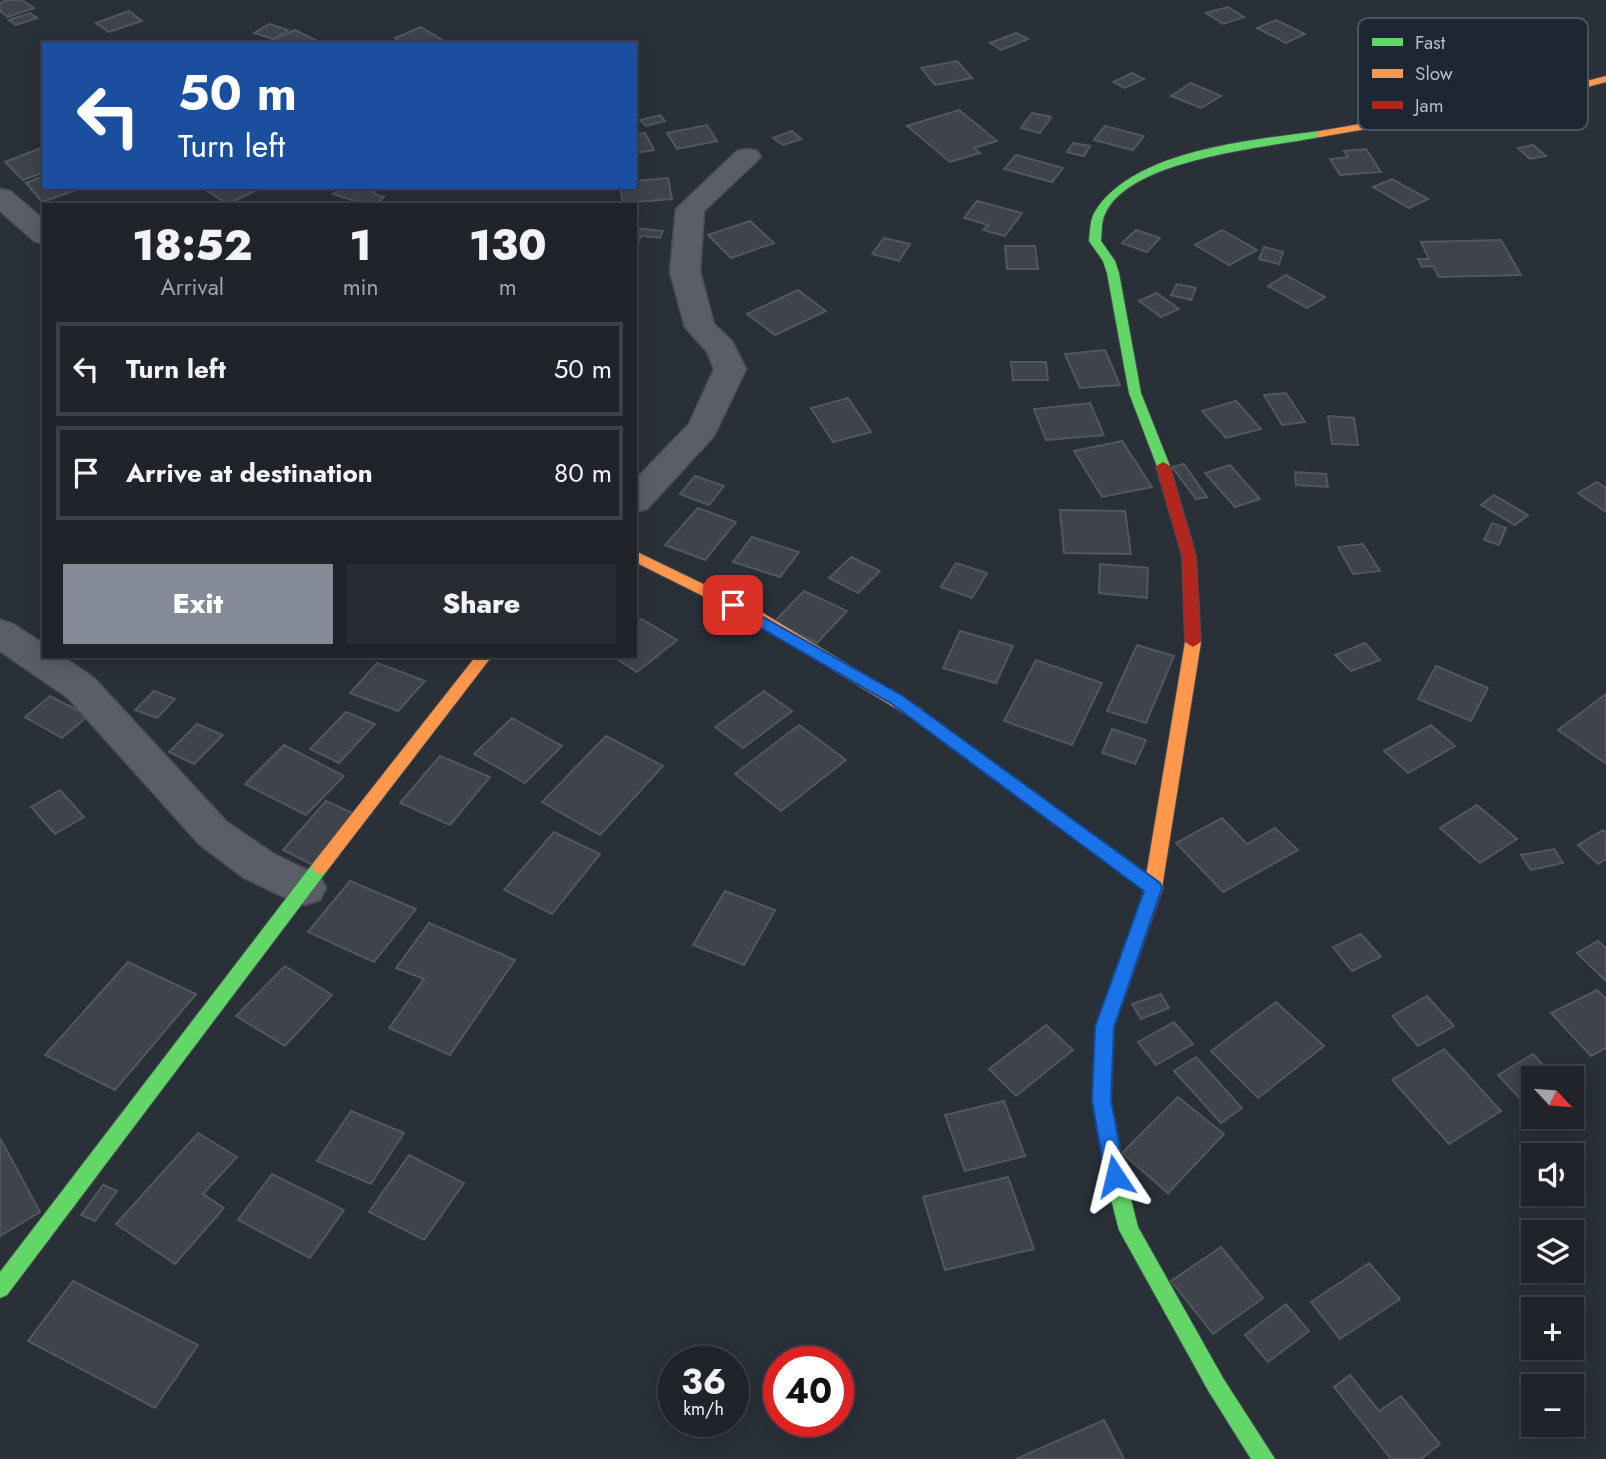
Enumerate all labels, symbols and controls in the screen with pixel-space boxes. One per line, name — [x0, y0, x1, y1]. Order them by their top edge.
legend — [1358, 18, 1588, 130]
text: Fast — [1415, 29, 1446, 56]
text: 50 m — [178, 58, 297, 128]
text: Slow — [1415, 60, 1453, 87]
icon: left — [63, 70, 154, 161]
text: Jam — [1412, 92, 1444, 119]
text: Turn left — [178, 123, 285, 169]
text: 18:52 — [132, 215, 252, 276]
text: 1 — [350, 215, 372, 276]
text: 130 — [469, 215, 547, 276]
text: Arrival — [161, 270, 224, 304]
text: min — [343, 270, 379, 304]
text: m — [499, 270, 517, 304]
icon: left — [67, 350, 105, 388]
text: Turn left — [126, 350, 226, 388]
text: 50 m — [554, 350, 612, 388]
icon: arrive — [67, 454, 105, 492]
text: Arrive at destination — [126, 454, 373, 492]
text: 80 m — [554, 454, 612, 492]
button: Exit — [63, 564, 333, 644]
button: Share — [347, 564, 616, 644]
pin — [703, 575, 763, 635]
icon: arrive — [714, 586, 752, 624]
north arrow — [1521, 1066, 1584, 1129]
map controls — [1521, 1066, 1584, 1437]
position arrow — [1078, 1139, 1152, 1213]
button: sound — [1521, 1143, 1584, 1206]
button: layers — [1521, 1220, 1584, 1283]
button: + — [1521, 1297, 1584, 1360]
speed limit sign: 40 — [763, 1346, 854, 1437]
text: 36 — [681, 1357, 726, 1407]
button: − — [1521, 1374, 1584, 1437]
text: km/h — [683, 1396, 724, 1422]

